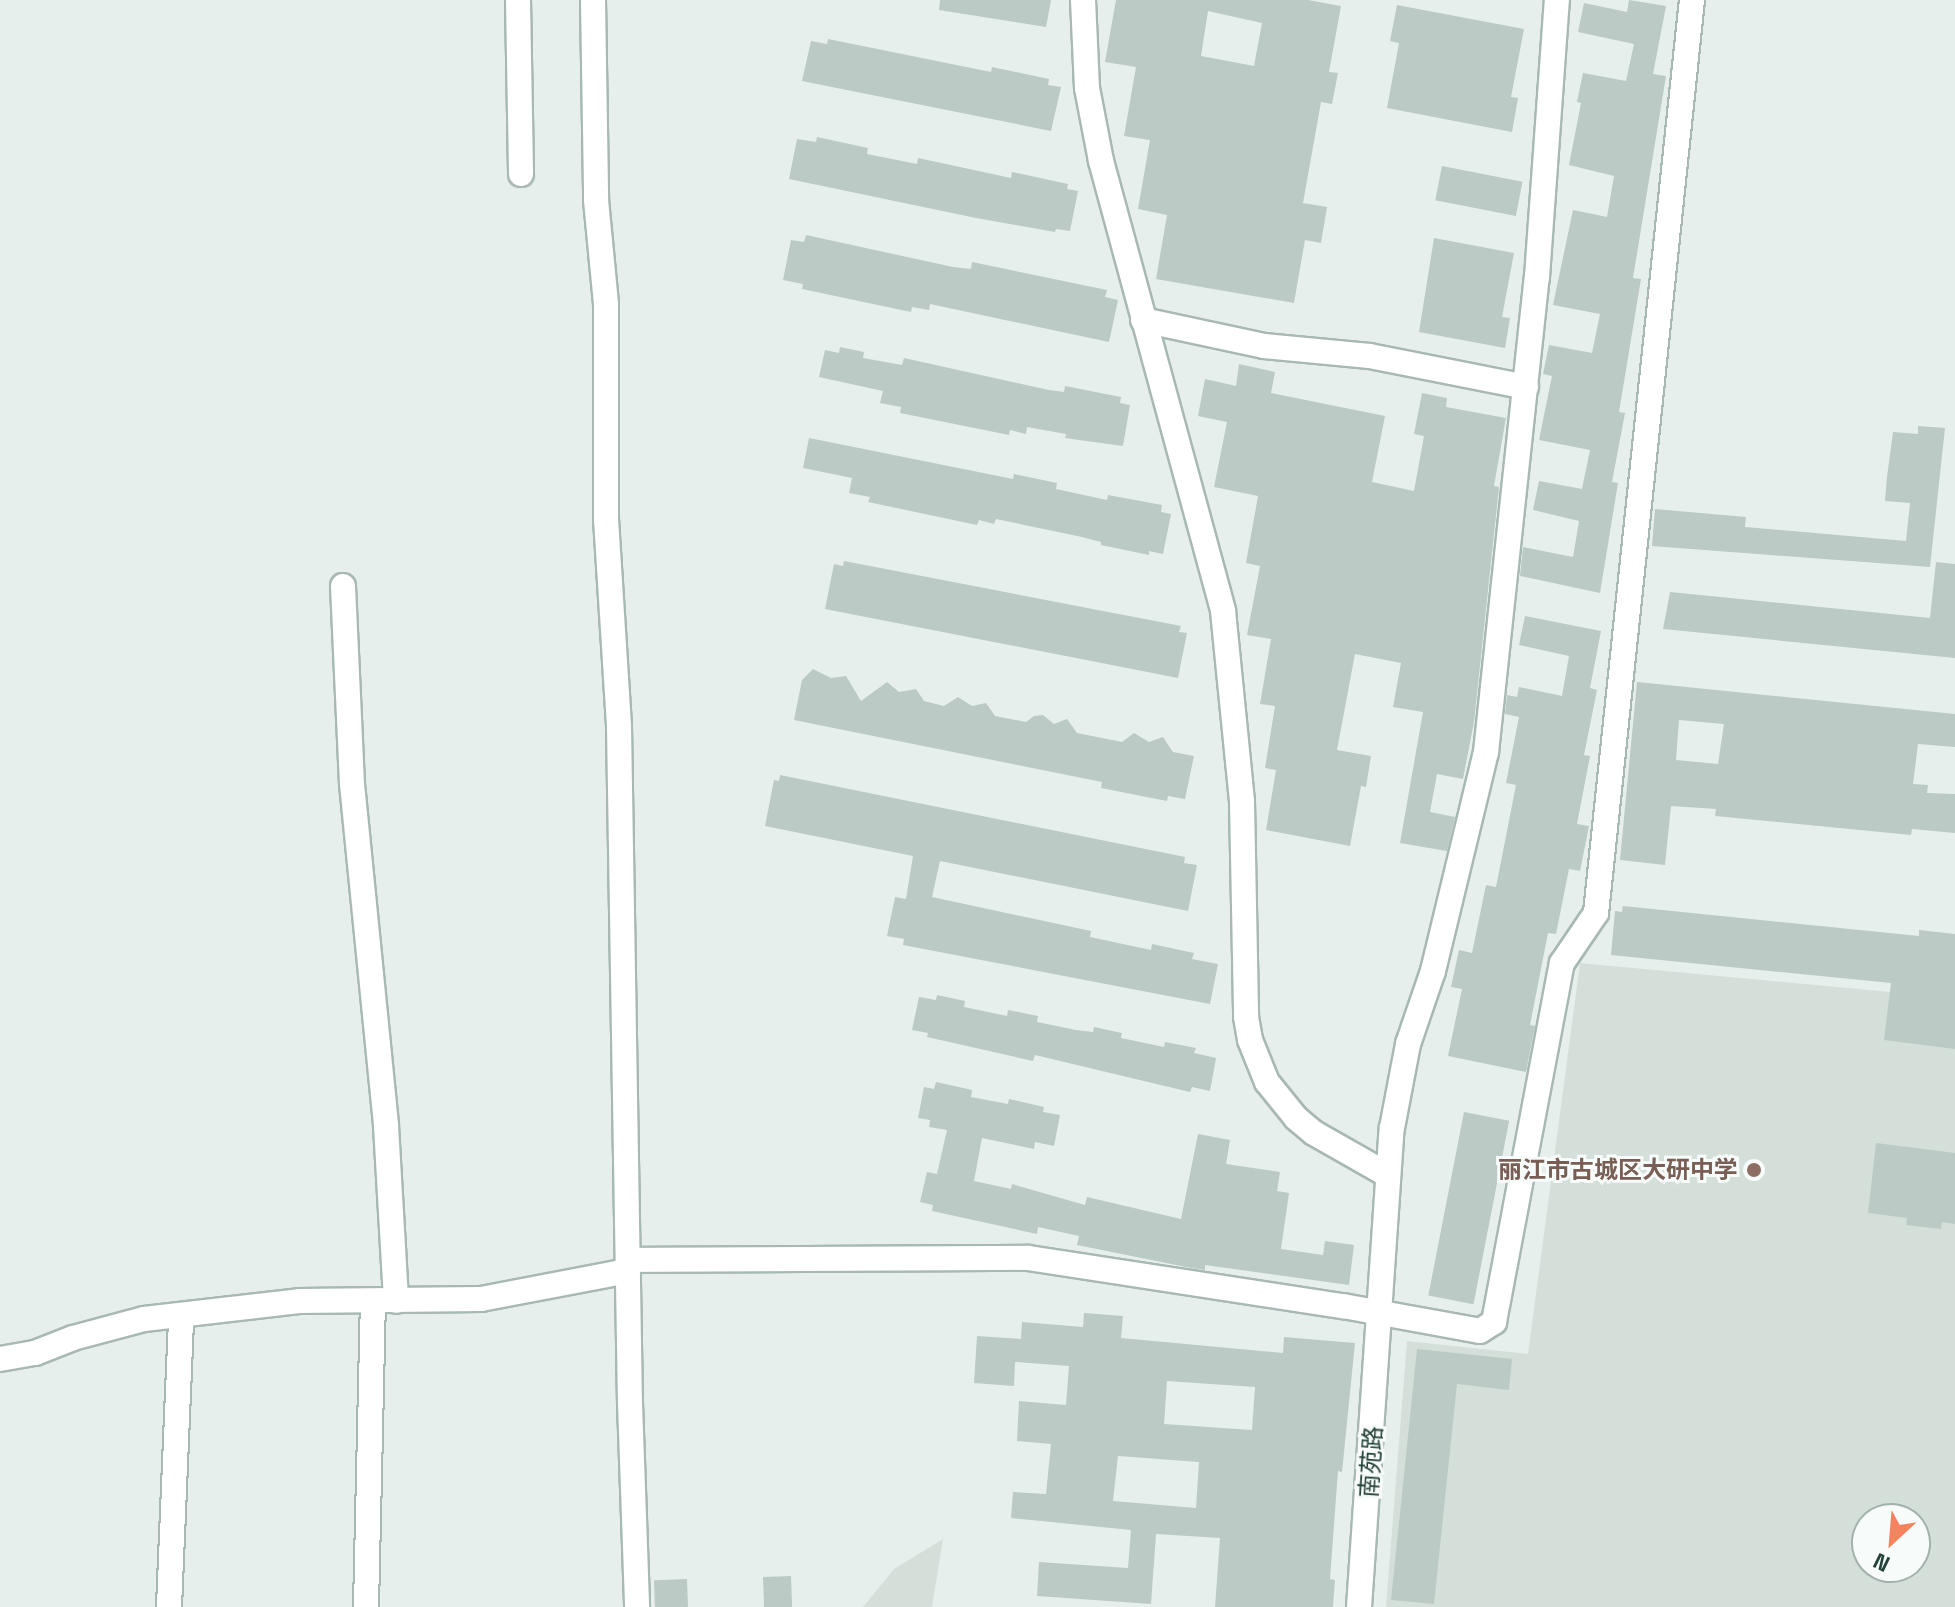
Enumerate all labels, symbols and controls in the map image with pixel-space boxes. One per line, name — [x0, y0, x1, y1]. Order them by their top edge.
place label: 丽江市古城区大研中学 — [1498, 1156, 1738, 1184]
marker: 丽江市古城区大研中学 — [1745, 1161, 1763, 1179]
street label: 南苑路 — [1354, 1425, 1388, 1499]
north arrow — [1851, 1503, 1931, 1583]
text: N — [1869, 1547, 1894, 1579]

